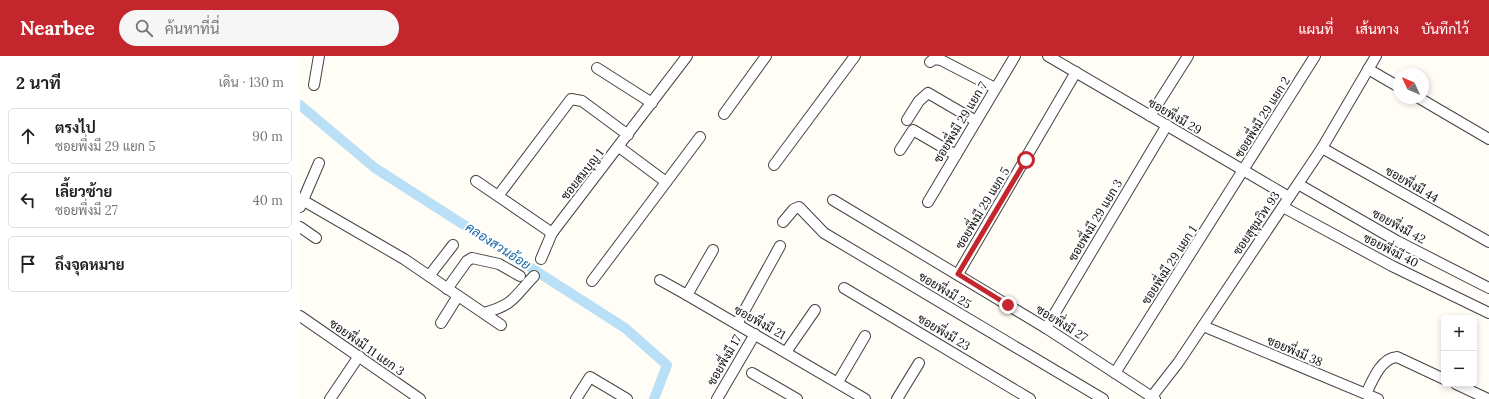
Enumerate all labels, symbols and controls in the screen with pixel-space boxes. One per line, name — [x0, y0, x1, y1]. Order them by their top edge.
search box — [119, 10, 399, 46]
text: Nearbee — [20, 16, 95, 40]
icon: search — [133, 17, 155, 39]
text: ค้นหาที่นี่ — [165, 19, 219, 38]
text: แผนที่ — [1298, 20, 1333, 38]
text: เส้นทาง — [1355, 20, 1399, 38]
text: บันทึกไว้ — [1421, 20, 1469, 38]
north arrow — [1393, 68, 1429, 104]
text: 2 นาที — [16, 72, 61, 94]
street label: ซอยพึ่งมี 29 แยก 2 — [1229, 72, 1293, 160]
text: เดิน · 130 m — [219, 74, 284, 91]
street label: ซอยพึ่งมี 29 แยก 7 — [927, 77, 990, 165]
street label: ซอยพึ่งมี 29 — [1146, 92, 1206, 137]
text: ตรงไป — [55, 118, 96, 137]
icon: ahead — [17, 125, 39, 147]
text: 90 m — [252, 128, 283, 145]
text: ซอยพึ่งมี 29 แยก 5 — [55, 138, 156, 155]
street label: ซอยสมบุญ 1 — [557, 145, 608, 204]
route start — [1017, 151, 1035, 169]
street label: ซอยพึ่งมี 44 — [1383, 160, 1443, 205]
street label: ซอยพึ่งมี 29 แยก 5 — [949, 163, 1012, 252]
street label: ซอยพึ่งมี 29 แยก 3 — [1062, 174, 1126, 264]
text: เลี้ยวซ้าย — [55, 182, 112, 201]
street label: ซอยสุขุมวิท 93 — [1229, 188, 1285, 259]
icon: left — [17, 189, 39, 211]
text: 40 m — [253, 192, 283, 209]
text: ซอยพึ่งมี 27 — [55, 202, 118, 219]
street label: ซอยพึ่งมี 42 — [1370, 203, 1430, 247]
water label: คลองสวนอ้อย — [462, 219, 534, 274]
street label: ซอยพึ่งมี 29 แยก 1 — [1136, 221, 1200, 307]
street label: ซอยพึ่งมี 40 — [1361, 227, 1422, 270]
icon: arrive — [17, 253, 39, 275]
text: ถึงจุดหมาย — [55, 255, 125, 274]
street label: ซอยพึ่งมี 25 — [916, 266, 976, 312]
route end — [999, 296, 1017, 314]
street label: ซอยพึ่งมี 21 — [732, 299, 790, 342]
street label: ซอยพึ่งมี 27 — [1033, 299, 1092, 345]
street label: ซอยพึ่งมี 23 — [915, 308, 975, 354]
street label: ซอยพึ่งมี 11 แยก 3 — [327, 313, 409, 379]
map controls — [1441, 315, 1477, 387]
button: + — [1441, 315, 1477, 351]
street label: ซอยพึ่งมี 17 — [701, 330, 745, 388]
street label: ซอยพึ่งมี 38 — [1265, 330, 1327, 370]
button: − — [1441, 351, 1477, 387]

